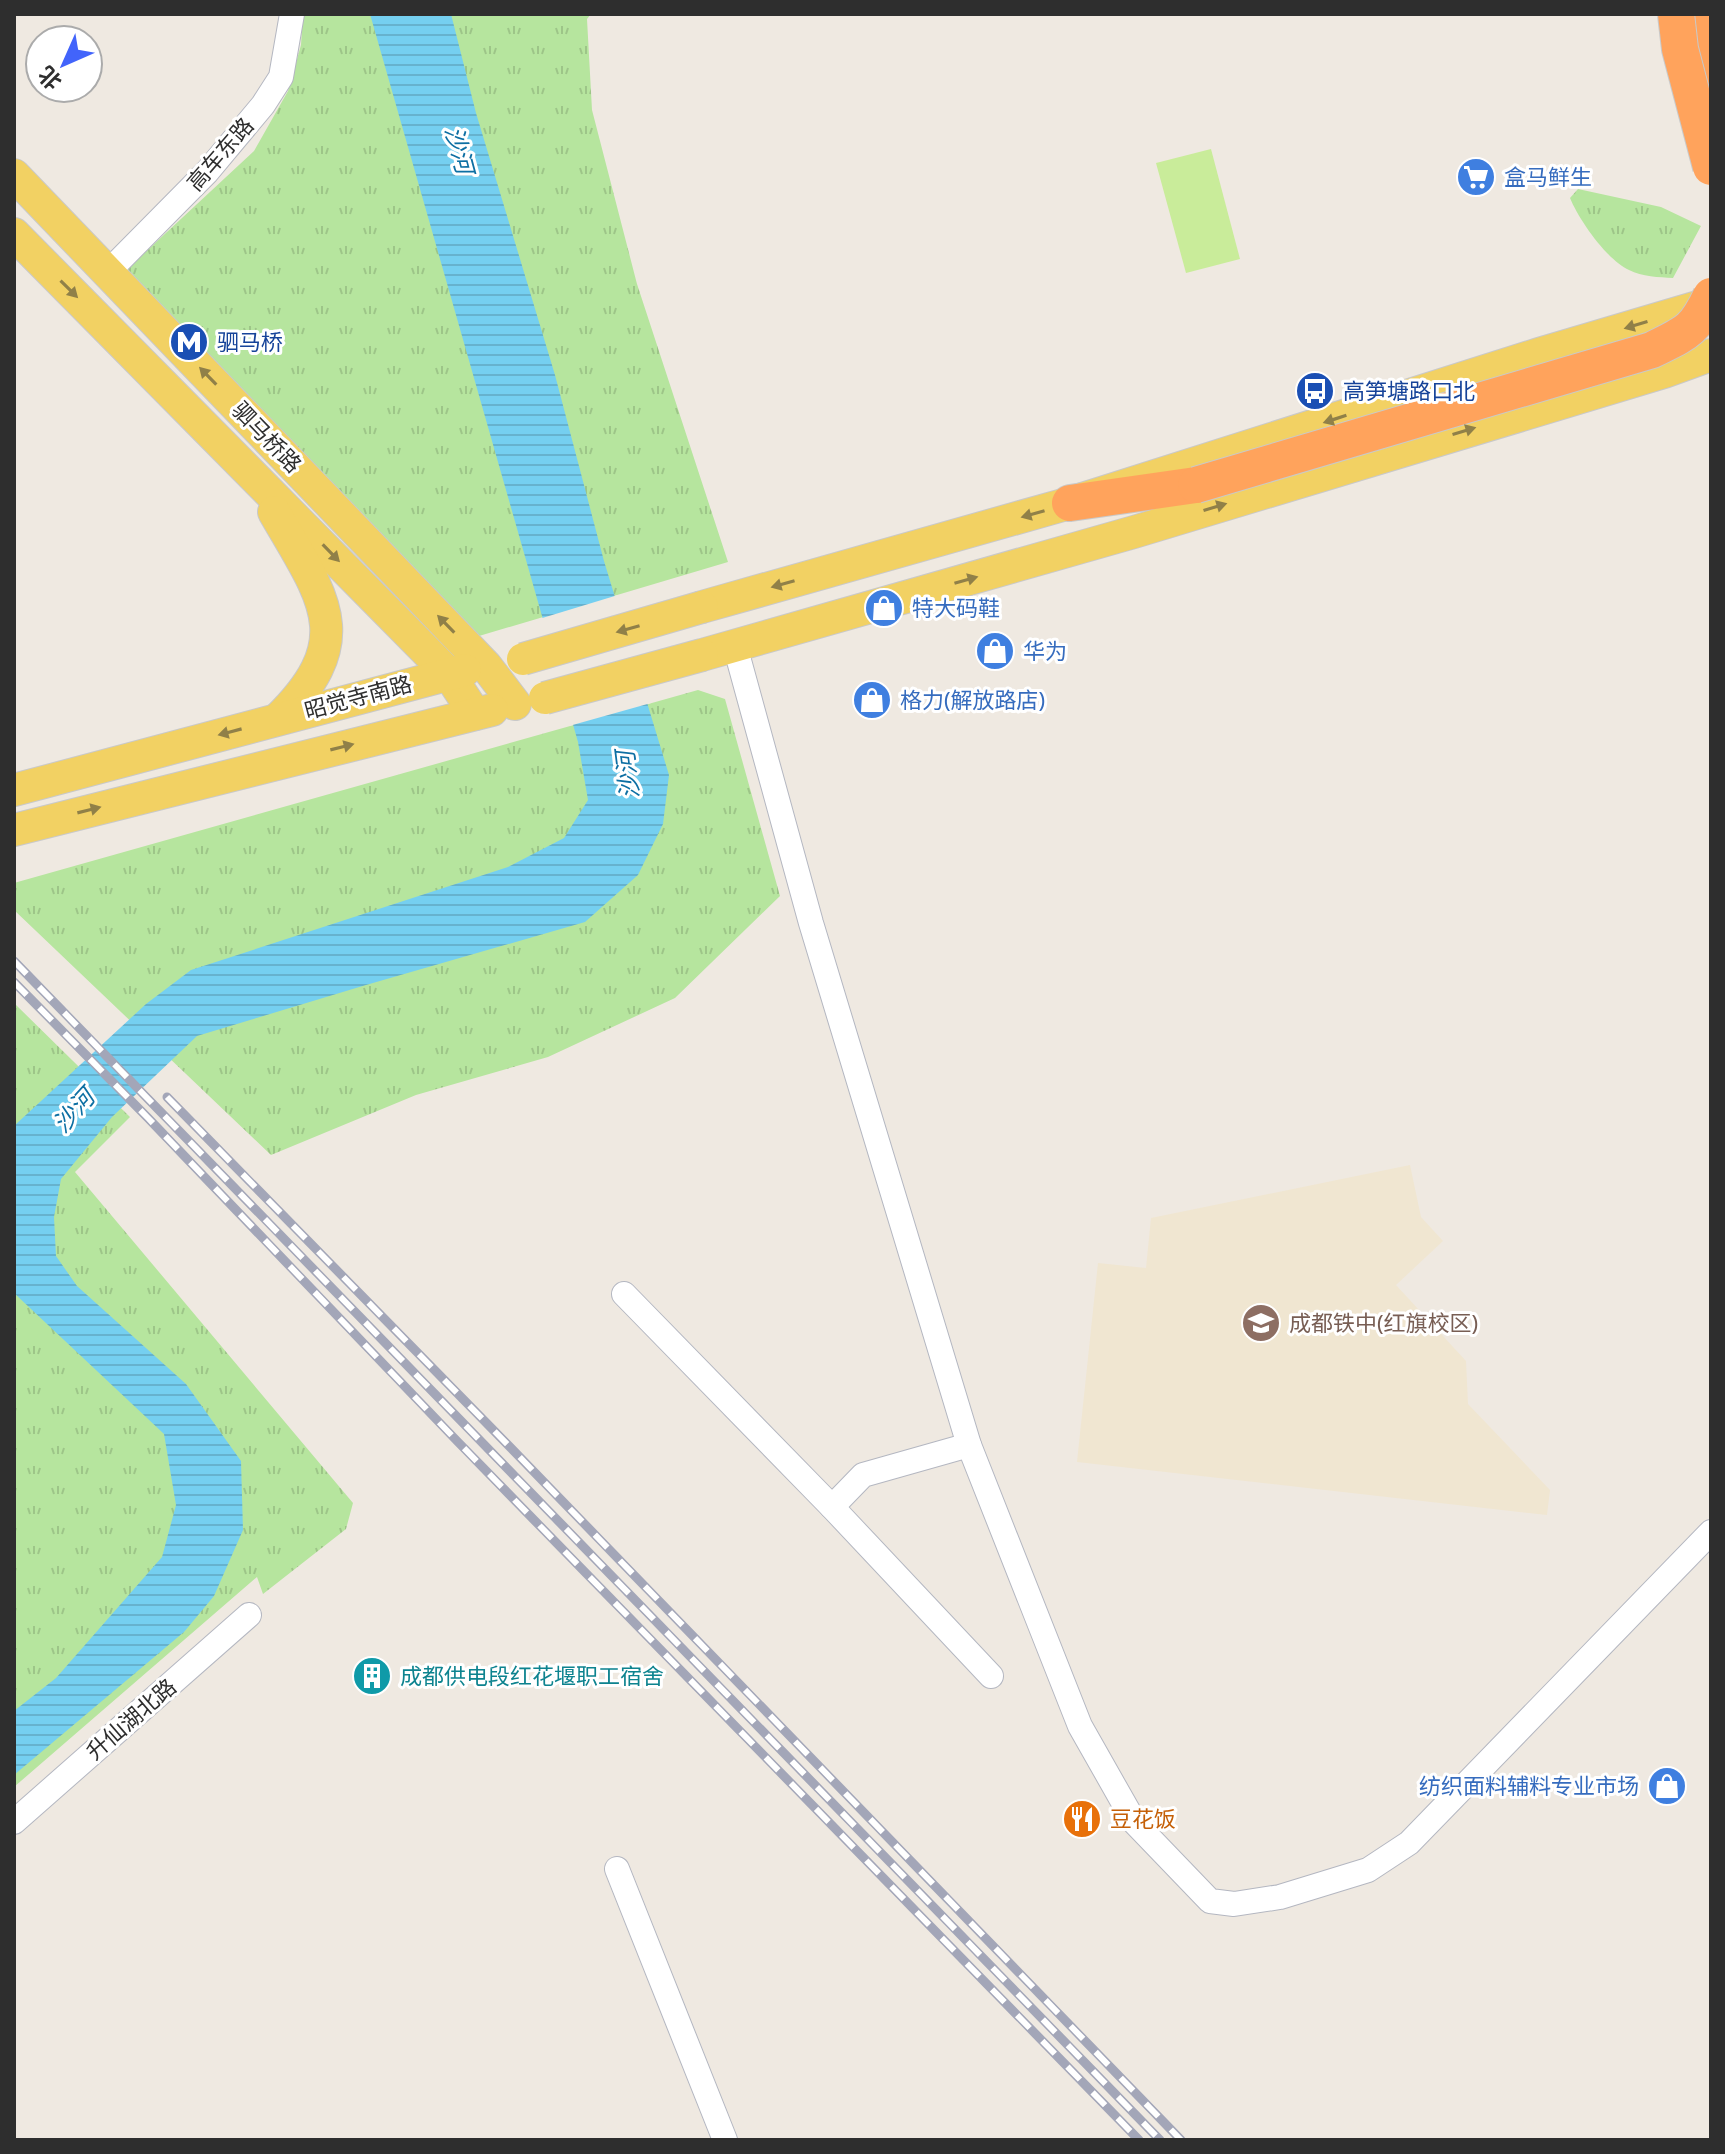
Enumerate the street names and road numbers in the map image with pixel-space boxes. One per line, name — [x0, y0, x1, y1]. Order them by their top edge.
street label: 高车东路 — [179, 110, 259, 196]
street label: 驷马桥路 — [226, 394, 309, 478]
street label: 昭觉寺南路 — [301, 667, 415, 725]
street label: 升仙湖北路 — [79, 1671, 182, 1766]

